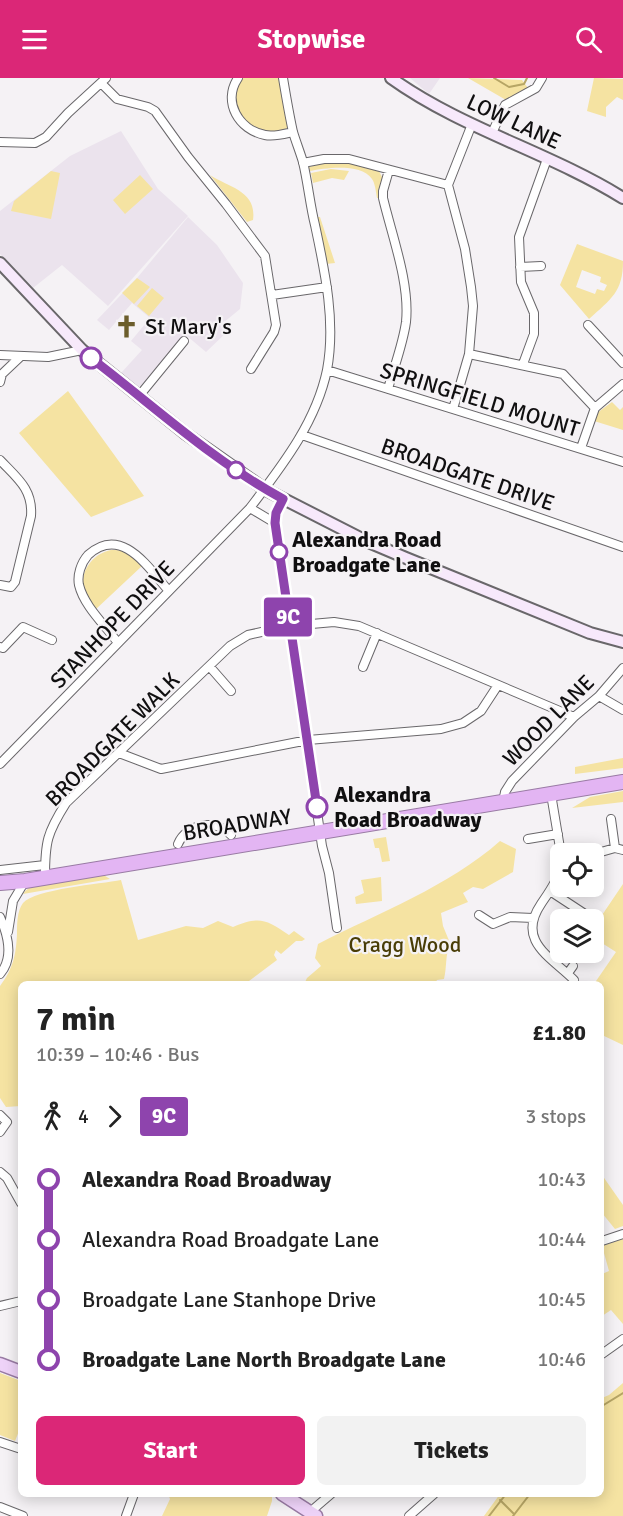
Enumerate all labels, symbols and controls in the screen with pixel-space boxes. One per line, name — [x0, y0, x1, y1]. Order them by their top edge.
icon: menu — [18, 23, 51, 56]
text: Stopwise — [258, 23, 365, 56]
icon: search — [572, 23, 605, 56]
street label: LOW LANE — [462, 88, 565, 155]
church icon: St Mary's — [114, 313, 140, 339]
place label: St Mary's — [145, 313, 232, 340]
unlabelled marker — [80, 347, 102, 369]
street label: SPRINGFIELD MOUNT — [377, 356, 583, 443]
street label: BROADGATE DRIVE — [378, 432, 558, 517]
unlabelled marker — [227, 461, 245, 479]
place label: Alexandra Road Broadgate Lane — [292, 526, 442, 578]
marker: Alexandra Road Broadgate Lane — [270, 543, 288, 561]
street label: STANHOPE DRIVE — [44, 555, 180, 694]
line badge: 9C — [261, 598, 315, 636]
text: 9C — [276, 604, 300, 630]
street label: BROADGATE WALK — [40, 667, 185, 812]
street label: WOOD LANE — [497, 669, 600, 772]
place label: Alexandra Road Broadway — [334, 781, 481, 833]
marker: Alexandra Road Broadway — [306, 796, 328, 818]
street label: BROADWAY — [181, 803, 293, 846]
map controls — [550, 843, 604, 963]
button: locate — [550, 843, 604, 897]
button: layers — [550, 909, 604, 963]
park label: Cragg Wood — [349, 931, 461, 958]
text: 7 min — [36, 999, 116, 1040]
text: £1.80 — [532, 1019, 586, 1046]
text: 10:39 – 10:46 · Bus — [36, 1042, 199, 1067]
icon: walk — [36, 1100, 69, 1133]
icon: forward — [98, 1100, 131, 1133]
text: 9C — [152, 1103, 176, 1129]
text: 4 — [78, 1104, 89, 1129]
text: 3 stops — [525, 1104, 586, 1129]
text: Alexandra Road Broadway — [82, 1166, 331, 1193]
text: 10:43 — [537, 1167, 586, 1192]
text: Alexandra Road Broadgate Lane — [82, 1226, 379, 1253]
text: 10:44 — [537, 1227, 586, 1252]
text: Broadgate Lane Stanhope Drive — [82, 1286, 376, 1313]
text: 10:45 — [537, 1287, 586, 1312]
text: Broadgate Lane North Broadgate Lane — [82, 1346, 446, 1373]
text: 10:46 — [537, 1347, 586, 1372]
button: Start — [36, 1416, 305, 1485]
button: Tickets — [317, 1416, 586, 1485]

